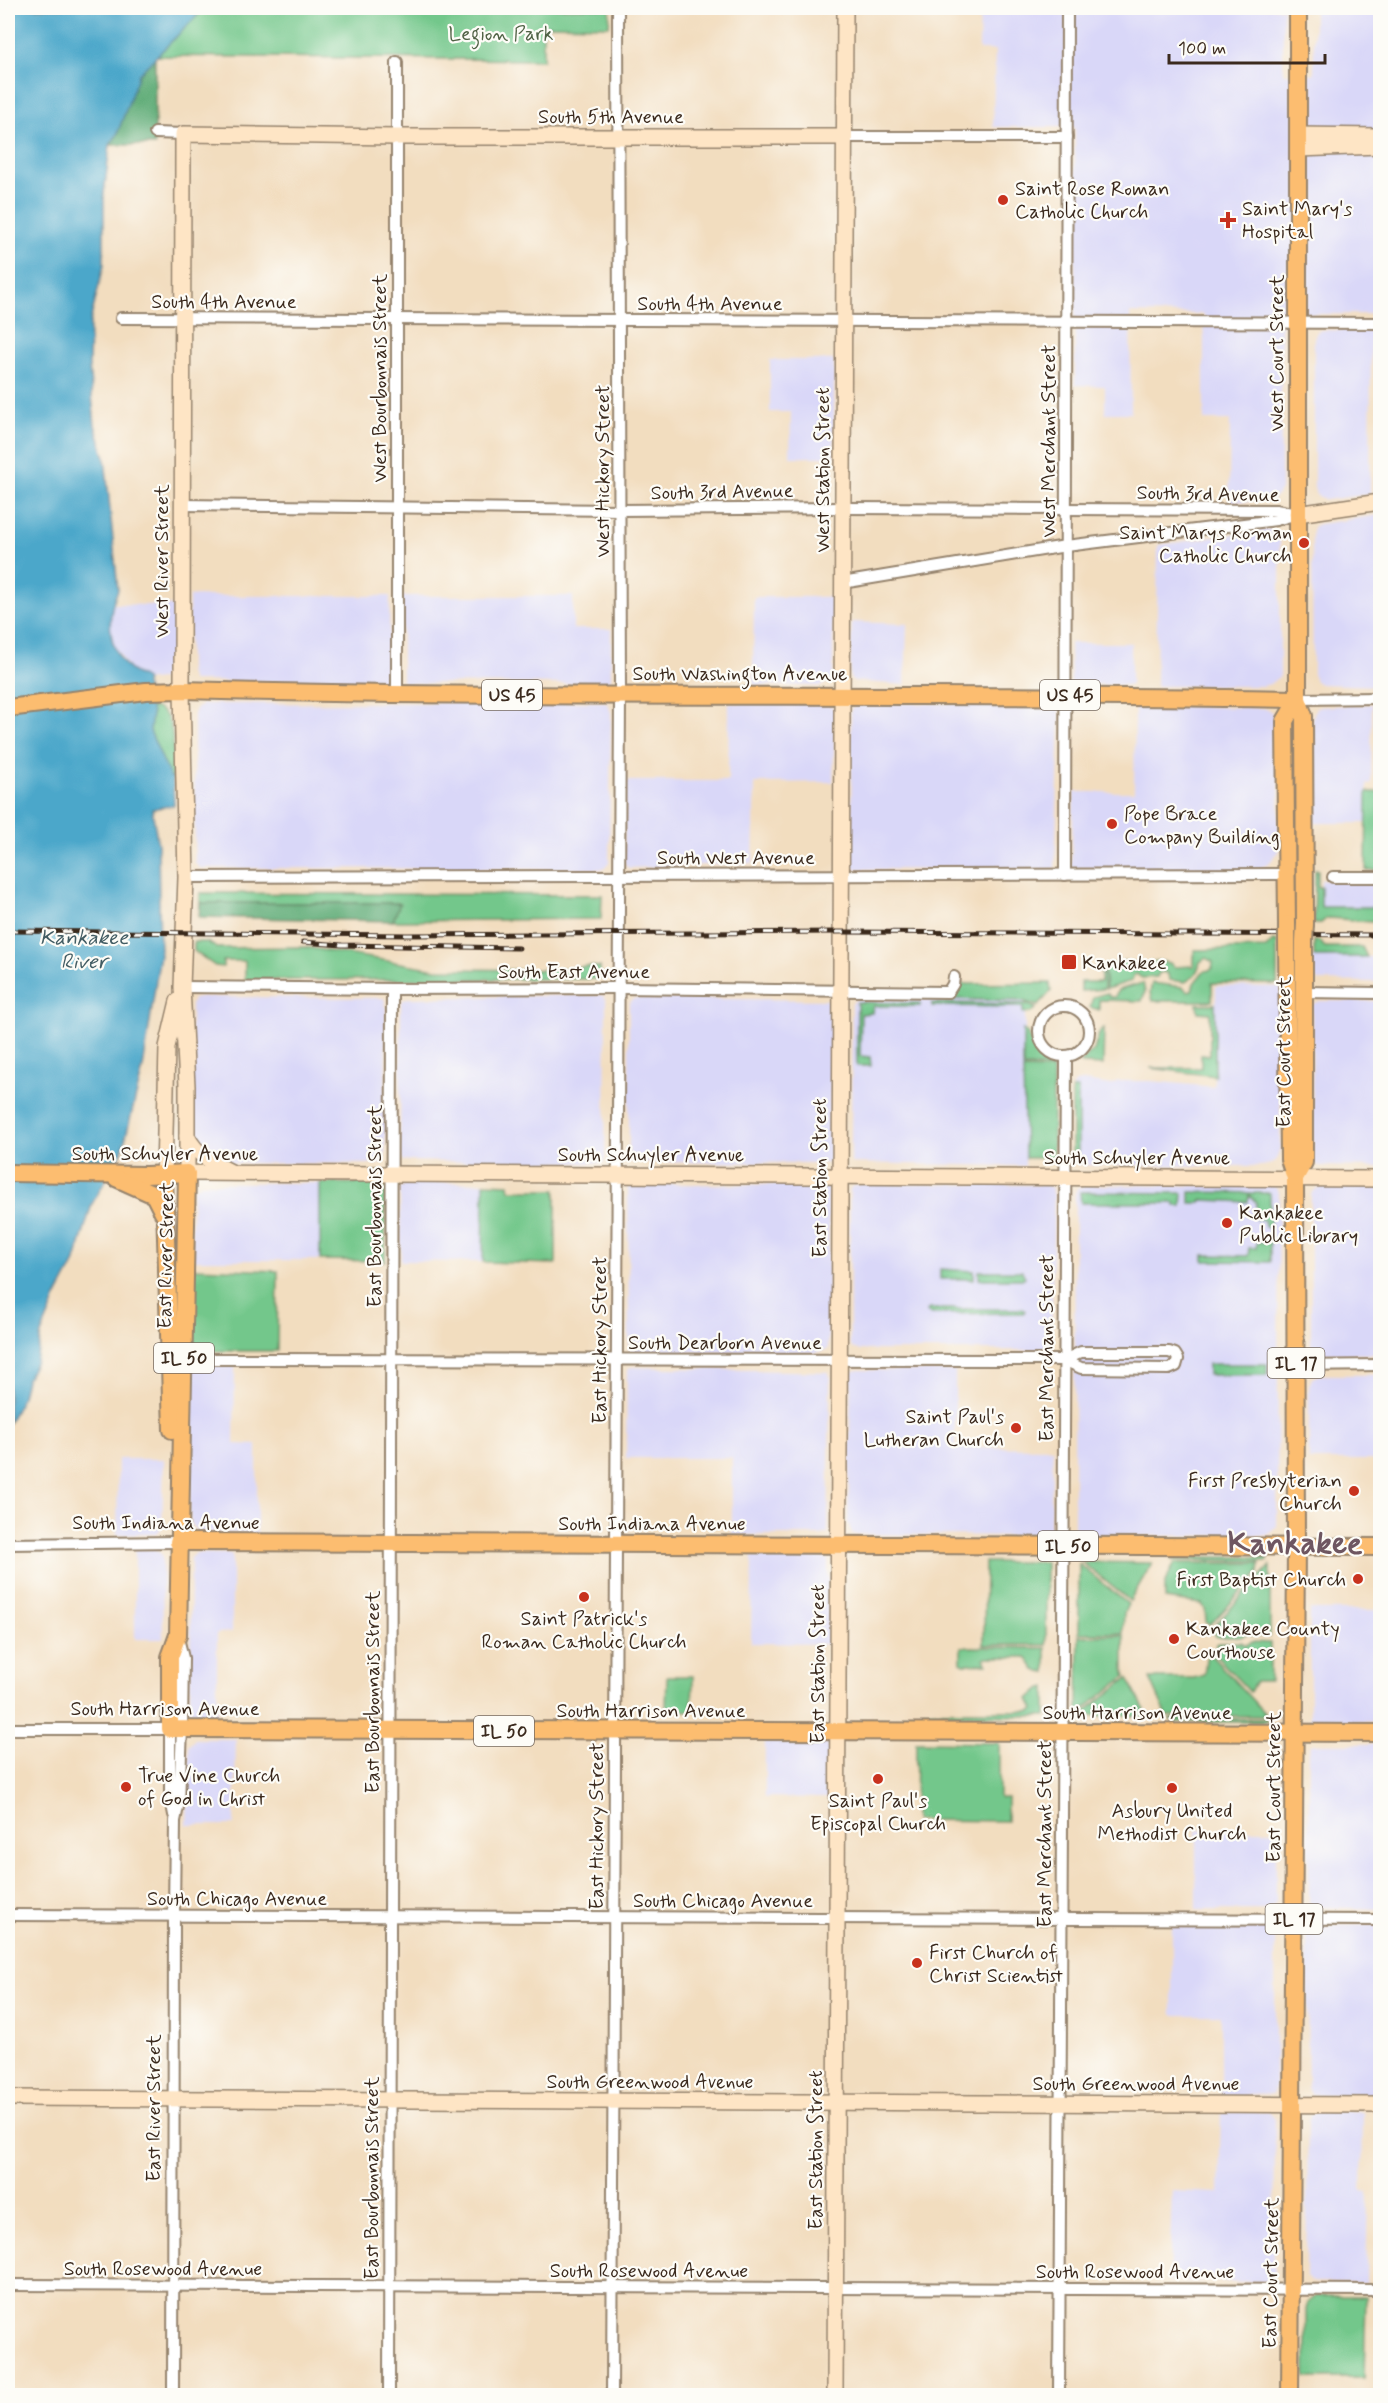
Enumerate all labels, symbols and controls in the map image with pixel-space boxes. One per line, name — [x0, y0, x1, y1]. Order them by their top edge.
park label: Legion Park — [449, 21, 553, 50]
scale bar — [1169, 27, 1325, 65]
text: 100 m — [1178, 37, 1226, 61]
street label: South 5th Avenue — [538, 104, 684, 131]
place label: Saint Rose Roman Catholic Church — [1015, 176, 1169, 226]
marker: Saint Rose Roman Catholic Church — [996, 193, 1010, 207]
place label: Saint Mary's Hospital — [1242, 196, 1353, 246]
marker: Saint Mary's Hospital — [1219, 211, 1237, 229]
street label: West Bourbonnais Street — [367, 273, 394, 482]
street label: West Court Street — [1264, 274, 1291, 432]
street label: South 4th Avenue — [151, 289, 297, 316]
street label: South 4th Avenue — [637, 291, 783, 318]
street label: West Merchant Street — [1036, 344, 1063, 538]
street label: West Hickory Street — [590, 384, 617, 558]
street label: West Station Street — [810, 387, 837, 553]
street label: South 3rd Avenue — [650, 478, 794, 507]
street label: South 3rd Avenue — [1136, 480, 1280, 509]
street label: West River Street — [149, 484, 176, 638]
place label: Saint Marys Roman Catholic Church — [1119, 520, 1292, 570]
marker: Saint Marys Roman Catholic Church — [1297, 536, 1311, 550]
street label: South Washington Avenue — [632, 661, 848, 690]
road number: US 45 — [482, 680, 542, 710]
road number: US 45 — [1040, 680, 1100, 710]
place label: Pope Brace Company Building — [1124, 801, 1280, 851]
marker: Pope Brace Company Building — [1105, 817, 1119, 831]
street label: South West Avenue — [657, 845, 815, 872]
water label: Kankakee River — [40, 924, 129, 976]
place label: Kankakee — [1082, 950, 1167, 977]
marker: Kankakee — [1060, 953, 1078, 971]
street label: South East Avenue — [498, 959, 650, 986]
street label: East Court Street — [1271, 976, 1298, 1128]
street label: East Station Street — [807, 1098, 834, 1258]
street label: East Bourbonnais Street — [362, 1104, 389, 1308]
street label: South Schuyler Avenue — [72, 1141, 258, 1168]
street label: South Schuyler Avenue — [558, 1142, 744, 1169]
street label: South Schuyler Avenue — [1044, 1145, 1230, 1172]
street label: East River Street — [152, 1181, 181, 1329]
place label: Kankakee Public Library — [1239, 1200, 1358, 1250]
marker: Kankakee Public Library — [1220, 1216, 1234, 1230]
street label: East Merchant Street — [1034, 1254, 1061, 1442]
street label: East Hickory Street — [587, 1256, 614, 1424]
street label: South Dearborn Avenue — [628, 1330, 822, 1357]
road number: IL 50 — [154, 1343, 214, 1373]
road number: IL 17 — [1268, 1348, 1324, 1378]
place label: Saint Paul's Lutheran Church — [864, 1404, 1004, 1454]
marker: Saint Paul's Lutheran Church — [1009, 1421, 1023, 1435]
place label: First Presbyterian Church — [1188, 1468, 1342, 1518]
marker: First Presbyterian Church — [1347, 1484, 1361, 1498]
street label: South Indiana Avenue — [72, 1510, 260, 1537]
street label: South Indiana Avenue — [558, 1511, 746, 1538]
district label: Kankakee — [1227, 1523, 1363, 1565]
road number: IL 50 — [1038, 1531, 1098, 1561]
place label: First Baptist Church — [1176, 1567, 1346, 1594]
marker: First Baptist Church — [1351, 1572, 1365, 1586]
street label: East Station Street — [805, 1584, 832, 1744]
street label: East Bourbonnais Street — [360, 1590, 387, 1794]
marker: Saint Patrick's Roman Catholic Church — [577, 1590, 591, 1604]
place label: Saint Patrick's Roman Catholic Church — [481, 1606, 687, 1656]
place label: Kankakee County Courthouse — [1186, 1616, 1340, 1666]
marker: Kankakee County Courthouse — [1167, 1632, 1181, 1646]
street label: South Harrison Avenue — [70, 1696, 260, 1723]
street label: South Harrison Avenue — [556, 1698, 746, 1725]
street label: South Harrison Avenue — [1042, 1700, 1232, 1727]
street label: East Court Street — [1261, 1711, 1288, 1863]
road number: IL 50 — [474, 1716, 534, 1746]
street label: East Merchant Street — [1032, 1740, 1059, 1928]
street label: East Hickory Street — [584, 1742, 611, 1910]
place label: True Vine Church of God in Christ — [138, 1763, 280, 1813]
marker: Saint Paul's Episcopal Church — [871, 1772, 885, 1786]
marker: True Vine Church of God in Christ — [119, 1780, 133, 1794]
marker: Asbury United Methodist Church — [1165, 1781, 1179, 1795]
place label: Saint Paul's Episcopal Church — [810, 1788, 946, 1838]
place label: Asbury United Methodist Church — [1097, 1798, 1247, 1848]
street label: South Chicago Avenue — [147, 1886, 327, 1913]
street label: South Chicago Avenue — [633, 1888, 813, 1915]
road number: IL 17 — [1266, 1904, 1322, 1934]
place label: First Church of Christ Scientist — [929, 1940, 1063, 1990]
marker: First Church of Christ Scientist — [910, 1956, 924, 1970]
street label: East River Street — [141, 2034, 168, 2182]
street label: South Greenwood Avenue — [546, 2069, 754, 2096]
street label: East Station Street — [803, 2070, 830, 2230]
street label: South Greenwood Avenue — [1032, 2071, 1240, 2098]
street label: East Bourbonnais Street — [359, 2076, 386, 2280]
street label: East Court Street — [1257, 2197, 1286, 2349]
street label: South Rosewood Avenue — [64, 2256, 262, 2283]
street label: South Rosewood Avenue — [550, 2258, 748, 2285]
street label: South Rosewood Avenue — [1036, 2259, 1234, 2286]

